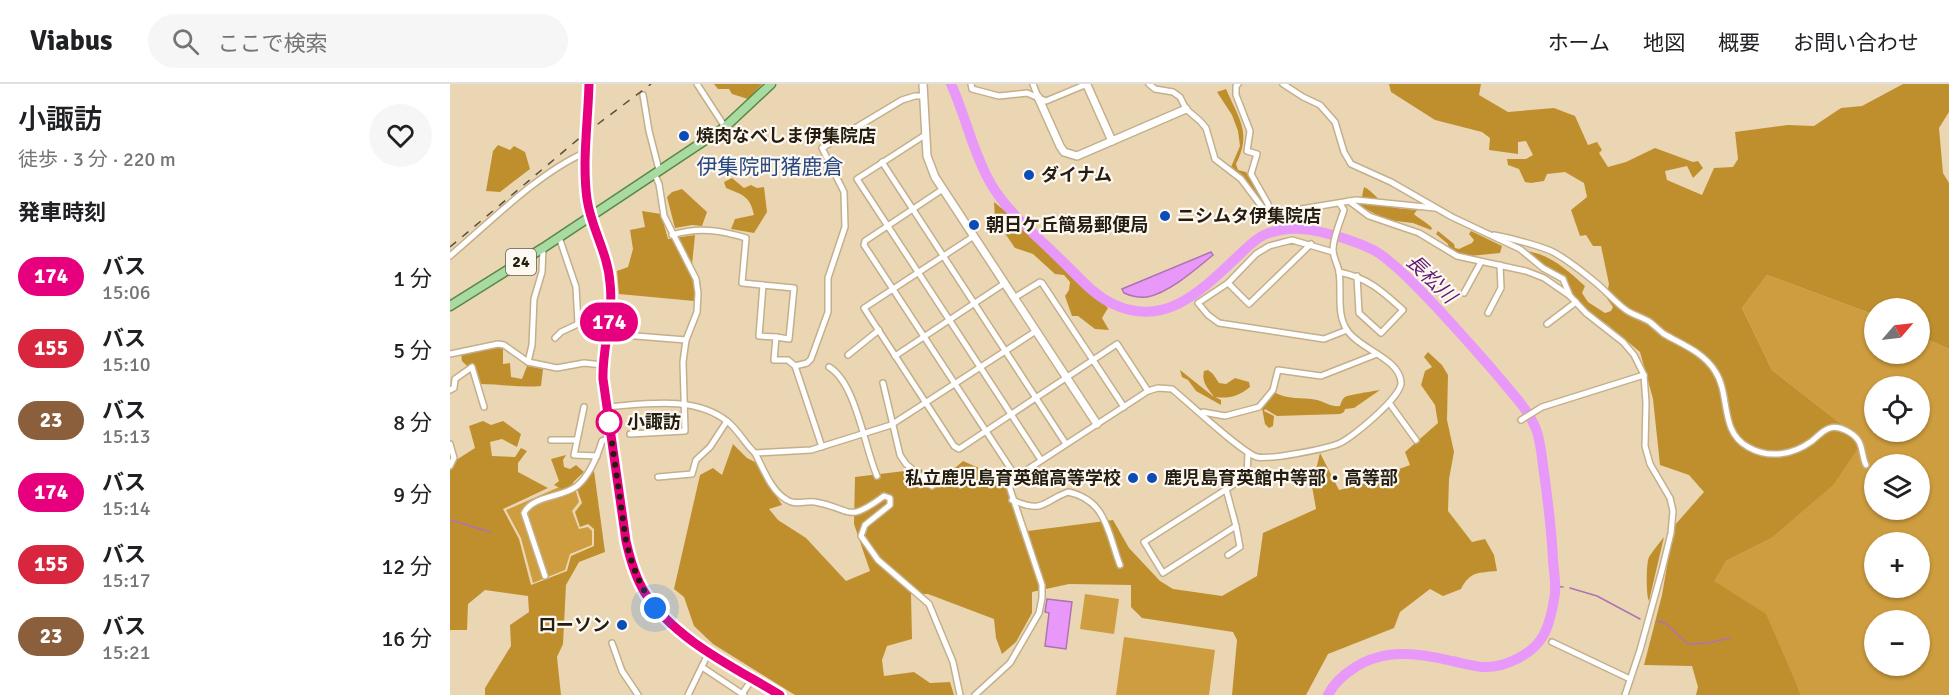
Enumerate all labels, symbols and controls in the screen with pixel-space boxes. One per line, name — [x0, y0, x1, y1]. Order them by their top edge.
search box — [148, 14, 568, 68]
text: Viabus — [30, 24, 112, 58]
icon: search — [169, 25, 202, 58]
text: ここで検索 — [217, 30, 327, 57]
text: ホーム — [1548, 30, 1610, 56]
text: 地図 — [1643, 30, 1685, 56]
text: 概要 — [1718, 30, 1760, 56]
text: お問い合わせ — [1793, 30, 1919, 56]
text: 小諏訪 — [18, 103, 102, 137]
button: heart — [369, 104, 432, 167]
place label: 焼肉なべしま伊集院店 — [696, 125, 876, 147]
marker: 焼肉なべしま伊集院店 — [677, 129, 691, 143]
text: 徒歩 · 3 分 · 220 m — [18, 147, 176, 172]
district label: 伊集院町猪鹿倉 — [697, 154, 844, 180]
place label: ダイナム — [1041, 164, 1112, 186]
marker: ダイナム — [1022, 168, 1036, 182]
text: 発車時刻 — [18, 199, 106, 226]
place label: ニシムタ伊集院店 — [1177, 205, 1321, 227]
marker: ニシムタ伊集院店 — [1158, 209, 1172, 223]
place label: 朝日ケ丘簡易郵便局 — [986, 214, 1148, 236]
marker: 朝日ケ丘簡易郵便局 — [967, 218, 981, 232]
road number: 24 — [506, 249, 536, 275]
water label: 長松川 — [1401, 249, 1463, 310]
text: バス — [102, 253, 146, 280]
text: 174 — [34, 263, 68, 289]
text: 1 分 — [393, 265, 432, 292]
text: 15:06 — [102, 280, 151, 305]
north arrow — [1864, 298, 1930, 364]
map controls — [1864, 298, 1930, 676]
line badge: 174 — [574, 302, 644, 342]
text: 174 — [592, 309, 626, 335]
text: バス — [102, 325, 146, 352]
text: 155 — [34, 335, 68, 361]
text: 5 分 — [393, 337, 432, 364]
text: 15:10 — [102, 352, 151, 377]
button: locate — [1864, 376, 1930, 442]
text: バス — [102, 397, 146, 424]
text: 23 — [40, 407, 62, 433]
text: 8 分 — [393, 409, 432, 436]
marker: 小諏訪 — [596, 409, 622, 435]
place label: 小諏訪 — [627, 411, 681, 433]
text: 15:13 — [102, 424, 151, 449]
button: layers — [1864, 454, 1930, 520]
place label: 私立鹿児島育英館高等学校 — [905, 467, 1121, 489]
place label: 鹿児島育英館中等部・高等部 — [1164, 467, 1398, 489]
text: バス — [102, 469, 146, 496]
marker: 私立鹿児島育英館高等学校 — [1126, 471, 1140, 485]
marker: 鹿児島育英館中等部・高等部 — [1145, 471, 1159, 485]
text: 174 — [34, 479, 68, 505]
text: 9 分 — [393, 481, 432, 508]
text: 15:14 — [102, 496, 151, 521]
button: + — [1864, 532, 1930, 598]
text: バス — [102, 541, 146, 568]
text: 155 — [34, 551, 68, 577]
text: 12 分 — [381, 553, 432, 580]
text: 15:17 — [102, 568, 151, 593]
your location — [640, 593, 670, 623]
button: − — [1864, 610, 1930, 676]
text: バス — [102, 613, 146, 640]
place label: ローソン — [538, 614, 610, 636]
marker: ローソン — [615, 618, 629, 632]
text: 23 — [40, 623, 62, 649]
text: 16 分 — [381, 625, 432, 652]
text: 15:21 — [102, 640, 151, 665]

